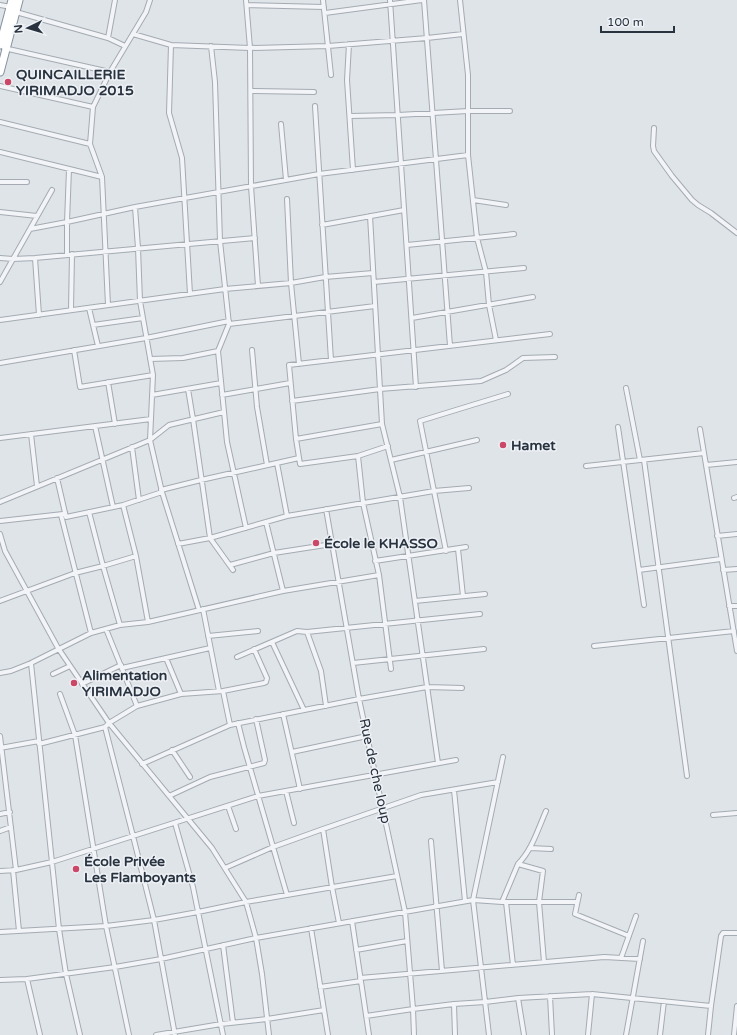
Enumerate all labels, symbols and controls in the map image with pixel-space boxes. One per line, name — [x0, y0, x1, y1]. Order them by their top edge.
north arrow — [8, 8, 48, 48]
scale bar — [601, 8, 674, 34]
text: 100 m — [607, 15, 644, 29]
text: N — [12, 24, 25, 34]
place label: QUINCAILLERIE YIRIMADJO 2015 — [16, 66, 134, 99]
marker: QUINCAILLERIE YIRIMADJO 2015 — [3, 77, 13, 87]
place label: Hamet — [511, 437, 556, 454]
marker: Hamet — [498, 440, 508, 450]
place label: École le KHASSO — [324, 535, 438, 552]
marker: École le KHASSO — [311, 538, 321, 548]
place label: Alimentation YIRIMADJO — [82, 667, 167, 700]
marker: Alimentation YIRIMADJO — [69, 678, 79, 688]
street label: Rue de che loup — [356, 717, 395, 825]
place label: École Privée Les Flamboyants — [84, 853, 196, 886]
marker: École Privée Les Flamboyants — [71, 864, 81, 874]

